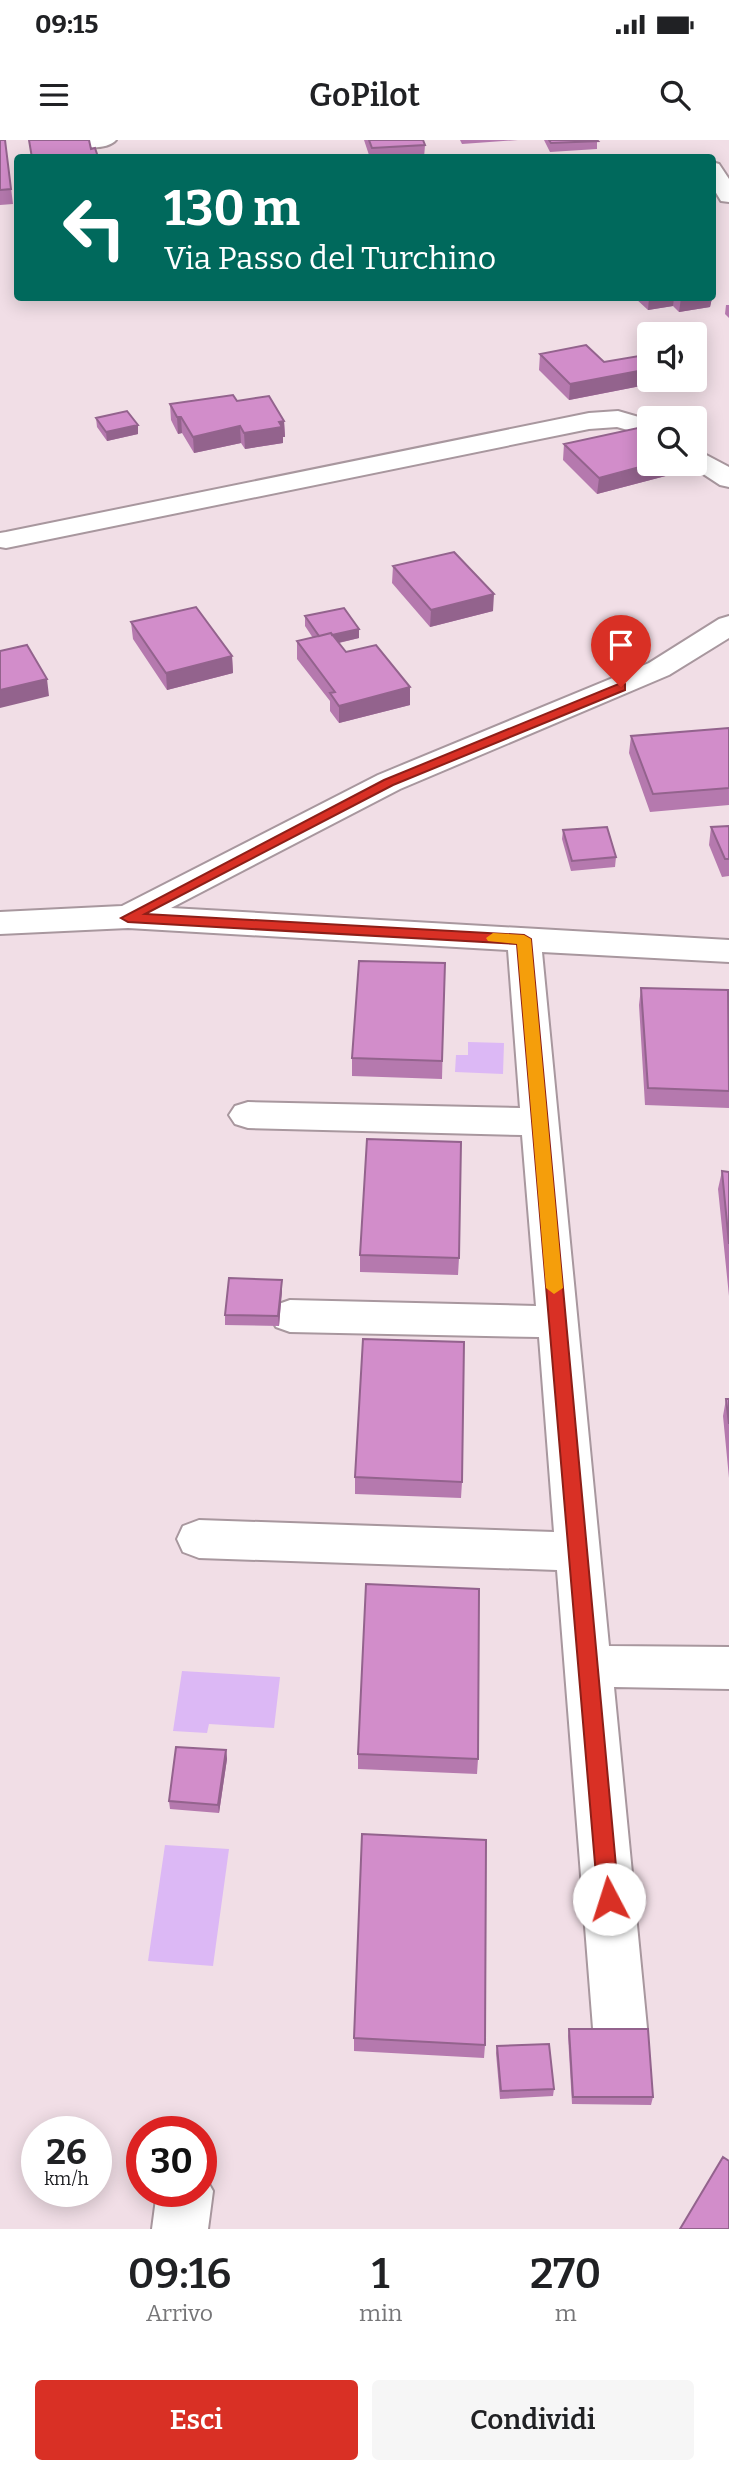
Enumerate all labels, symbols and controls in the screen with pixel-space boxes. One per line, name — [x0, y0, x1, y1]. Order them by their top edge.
text: 09:15 — [35, 9, 98, 40]
icon: menu — [35, 76, 73, 114]
text: GoPilot — [309, 76, 420, 114]
icon: search — [656, 76, 694, 114]
text: 130 m — [164, 179, 300, 238]
icon: left — [49, 182, 140, 273]
text: Via Passo del Turchino — [164, 239, 496, 277]
map controls — [637, 322, 707, 476]
button: sound — [637, 322, 707, 392]
button: search — [637, 406, 707, 476]
pin — [591, 615, 651, 687]
icon: arrive — [602, 626, 640, 664]
position arrow — [572, 1862, 646, 1936]
speed limit sign: 30 — [126, 2116, 217, 2207]
text: 26 — [46, 2131, 87, 2173]
text: km/h — [44, 2168, 89, 2190]
text: 09:16 — [128, 2249, 231, 2299]
text: 1 — [372, 2249, 390, 2299]
text: 270 — [530, 2249, 601, 2299]
text: Arrivo — [146, 2299, 213, 2327]
text: min — [359, 2299, 402, 2327]
text: m — [555, 2299, 577, 2327]
button: Esci — [35, 2380, 358, 2460]
button: Condividi — [372, 2380, 694, 2460]

